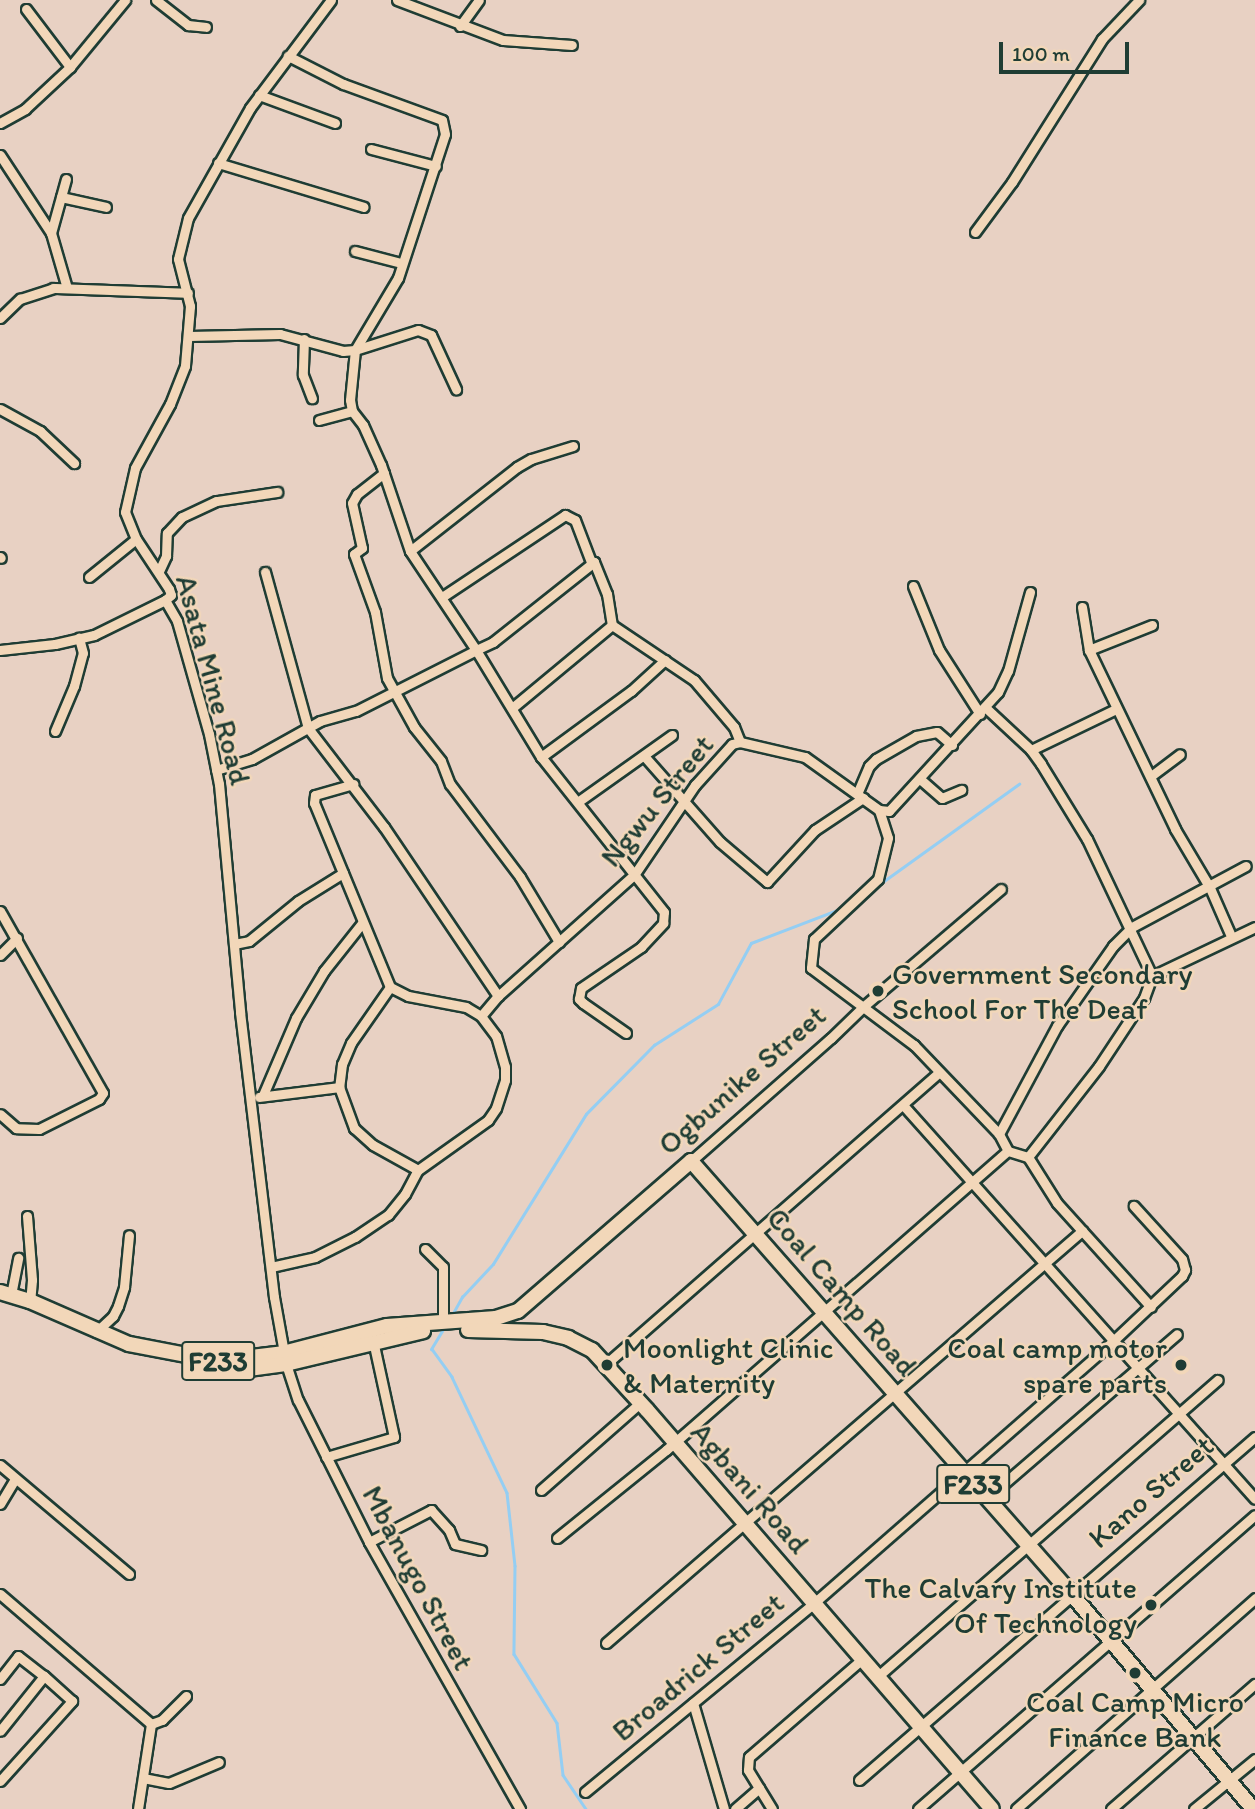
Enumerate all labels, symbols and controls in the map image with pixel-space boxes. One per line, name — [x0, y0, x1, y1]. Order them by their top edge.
scale bar — [1003, 28, 1132, 72]
text: 100 m — [1012, 41, 1070, 66]
street label: Asata Mine Road — [168, 572, 258, 788]
street label: Ngwu Street — [593, 728, 721, 874]
place label: Government Secondary School For The Deaf — [892, 956, 1193, 1026]
marker: Government Secondary School For The Deaf — [870, 983, 886, 999]
street label: Ogbunike Street — [651, 998, 833, 1162]
street label: Coal Camp Road — [759, 1201, 925, 1383]
place label: Moonlight Clinic & Maternity — [623, 1330, 833, 1400]
place label: Coal camp motor spare parts — [947, 1330, 1167, 1400]
road number: F233 — [180, 1336, 256, 1386]
marker: Moonlight Clinic & Maternity — [597, 1355, 617, 1375]
marker: Coal camp motor spare parts — [1173, 1357, 1189, 1373]
street label: Agbani Road — [683, 1415, 817, 1561]
street label: Kano Street — [1081, 1428, 1221, 1556]
road number: F233 — [934, 1460, 1012, 1508]
street label: Mbanugo Street — [354, 1480, 482, 1676]
place label: The Calvary Institute Of Technology — [864, 1570, 1137, 1640]
street label: Broadrick Street — [605, 1585, 791, 1749]
marker: The Calvary Institute Of Technology — [1143, 1597, 1159, 1613]
marker: Coal Camp Micro Finance Bank — [1127, 1665, 1143, 1681]
place label: Coal Camp Micro Finance Bank — [1026, 1684, 1244, 1754]

